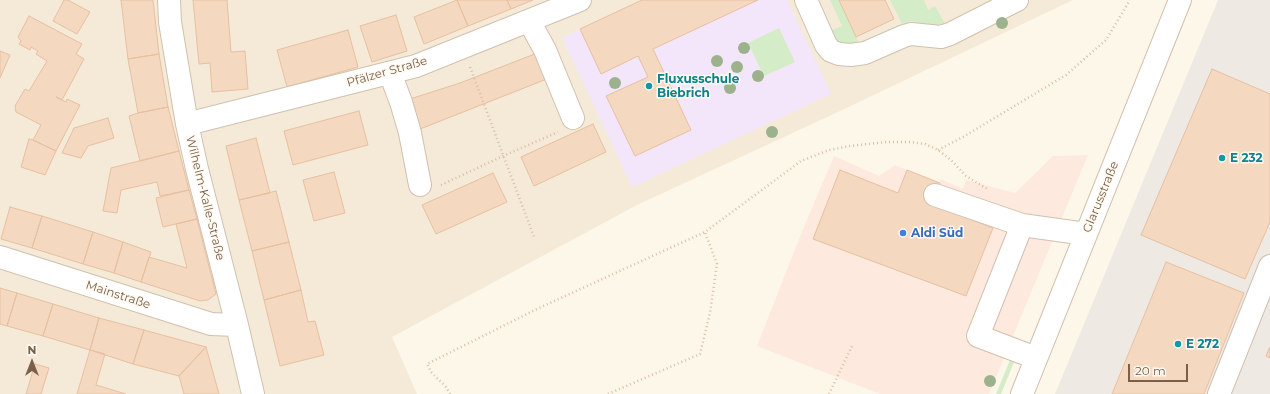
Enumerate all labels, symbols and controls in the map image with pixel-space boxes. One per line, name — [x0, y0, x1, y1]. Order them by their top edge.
street label: Pfälzer Straße — [345, 54, 429, 90]
place label: Fluxusschule Biebrich — [657, 72, 739, 100]
marker: Fluxusschule Biebrich — [644, 81, 654, 91]
street label: Wilhelm-Kalle-Straße — [183, 134, 227, 262]
place label: E 232 — [1230, 151, 1263, 165]
marker: E 232 — [1217, 153, 1227, 163]
street label: Glarusstraße — [1080, 159, 1122, 235]
place label: Aldi Süd — [911, 226, 963, 240]
marker: Aldi Süd — [898, 228, 908, 238]
street label: Mainstraße — [84, 278, 152, 312]
place label: E 272 — [1186, 337, 1219, 351]
marker: E 272 — [1173, 339, 1183, 349]
north arrow — [12, 342, 52, 382]
text: N — [28, 343, 36, 357]
scale bar — [1130, 356, 1190, 382]
text: 20 m — [1135, 363, 1166, 378]

